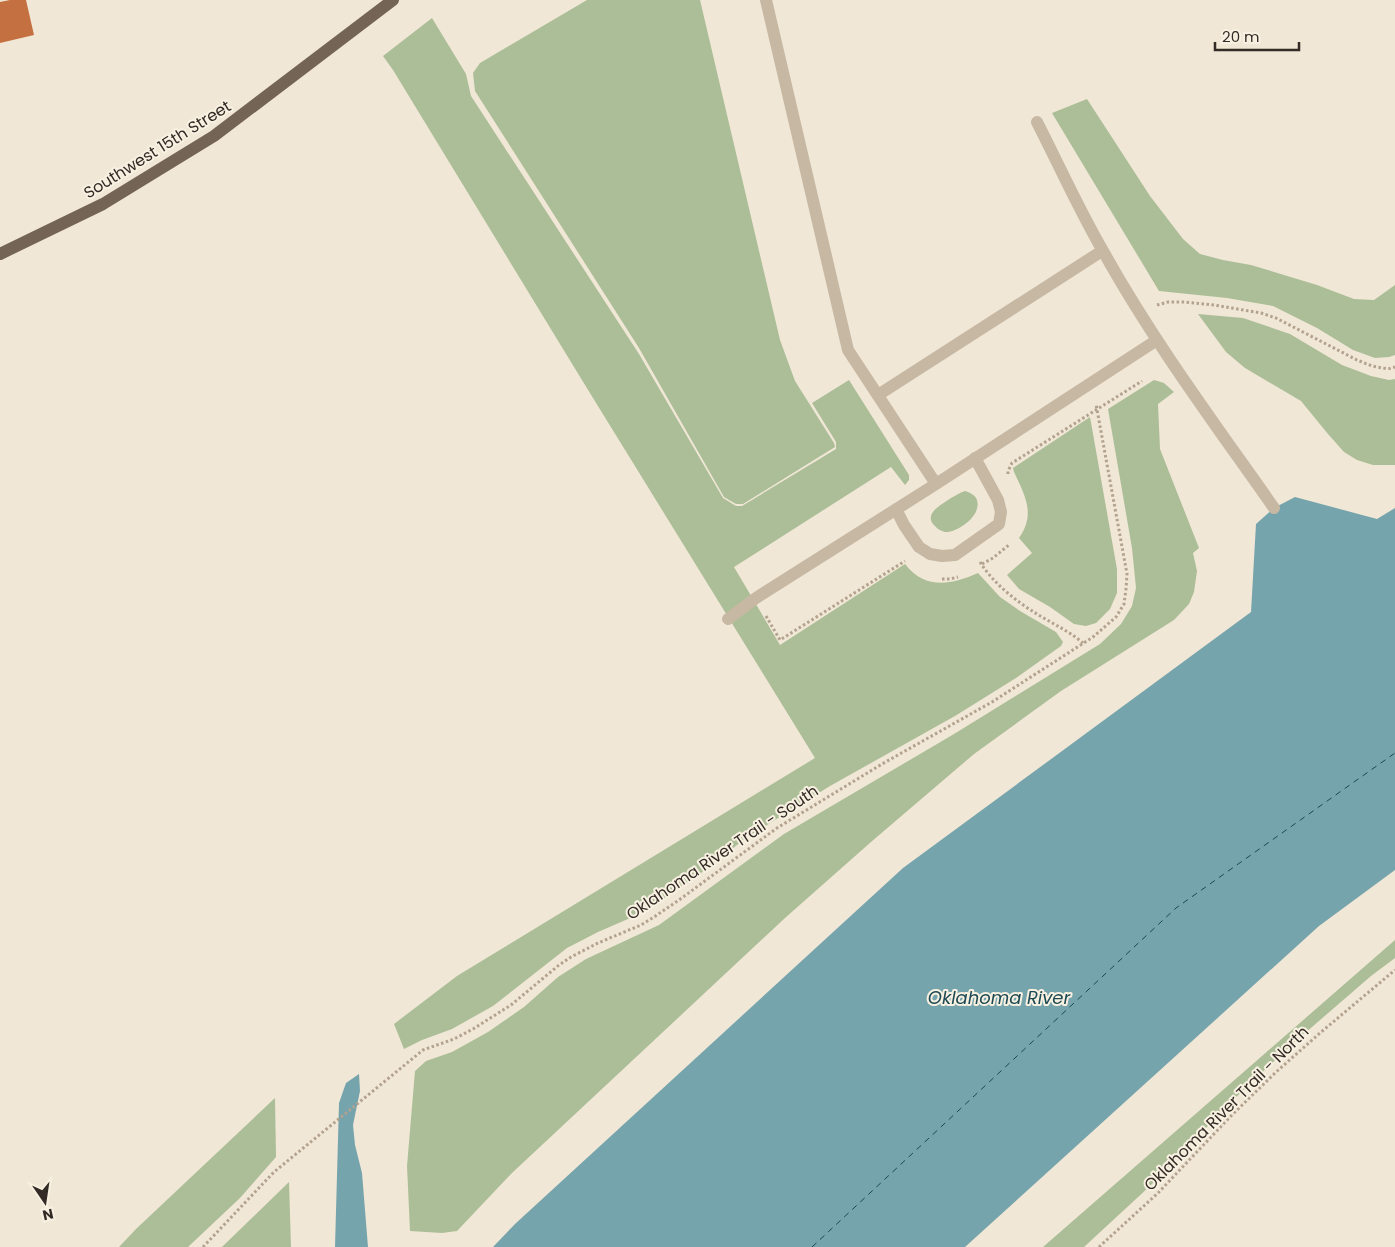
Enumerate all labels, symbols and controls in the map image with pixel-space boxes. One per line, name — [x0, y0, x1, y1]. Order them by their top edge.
scale bar — [1215, 20, 1299, 52]
text: 20 m — [1222, 26, 1260, 47]
street label: Southwest 15th Street — [79, 95, 235, 204]
street label: Oklahoma River Trail - South — [622, 779, 823, 925]
water label: Oklahoma River — [928, 985, 1072, 1010]
street label: Oklahoma River Trail - North — [1139, 1021, 1314, 1196]
north arrow — [20, 1177, 70, 1227]
text: N — [41, 1204, 55, 1226]

